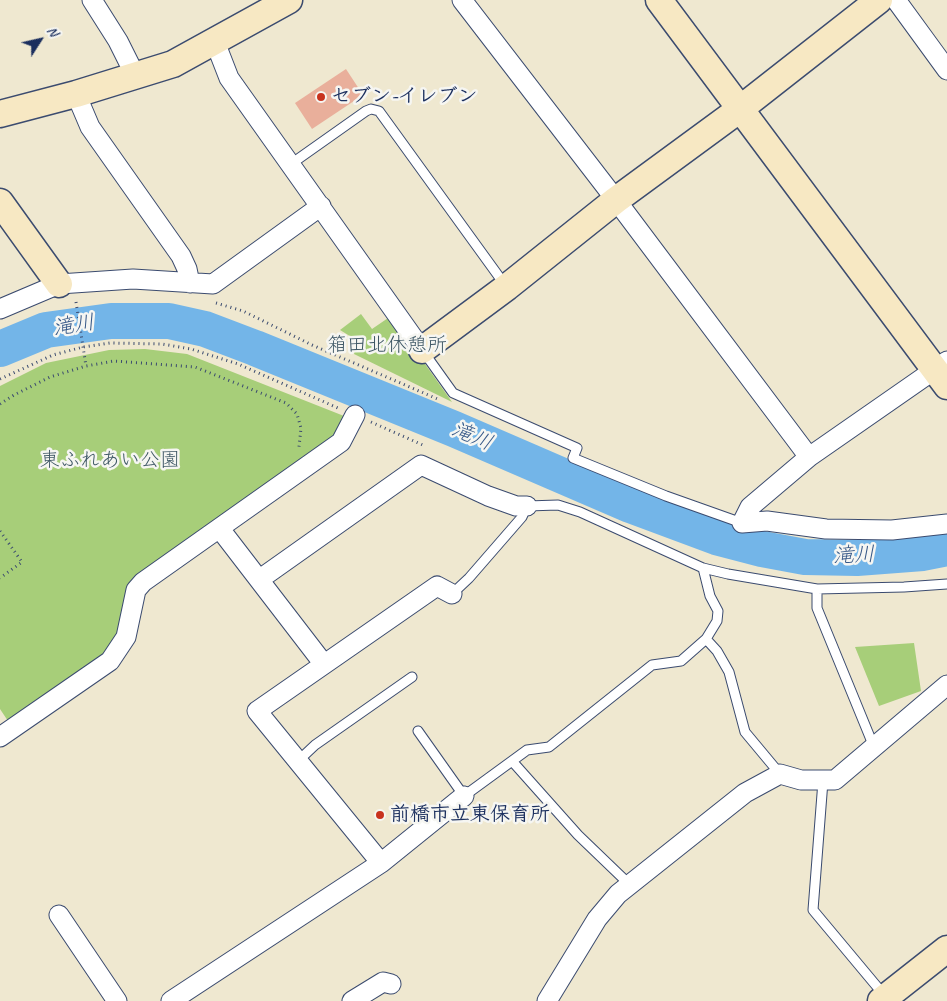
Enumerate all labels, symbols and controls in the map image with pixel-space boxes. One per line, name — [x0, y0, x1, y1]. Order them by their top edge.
north arrow — [15, 15, 65, 65]
text: N — [43, 23, 62, 40]
place label: セブン-イレブン — [331, 85, 478, 109]
marker: セブン-イレブン — [315, 91, 327, 103]
water label: 滝川 — [51, 310, 97, 342]
park label: 箱田北休憩所 — [327, 334, 447, 358]
water label: 滝川 — [448, 417, 496, 457]
park label: 東ふれあい公園 — [40, 449, 180, 473]
water label: 滝川 — [832, 542, 876, 570]
place label: 前橋市立東保育所 — [390, 803, 550, 827]
marker: 前橋市立東保育所 — [374, 809, 386, 821]

